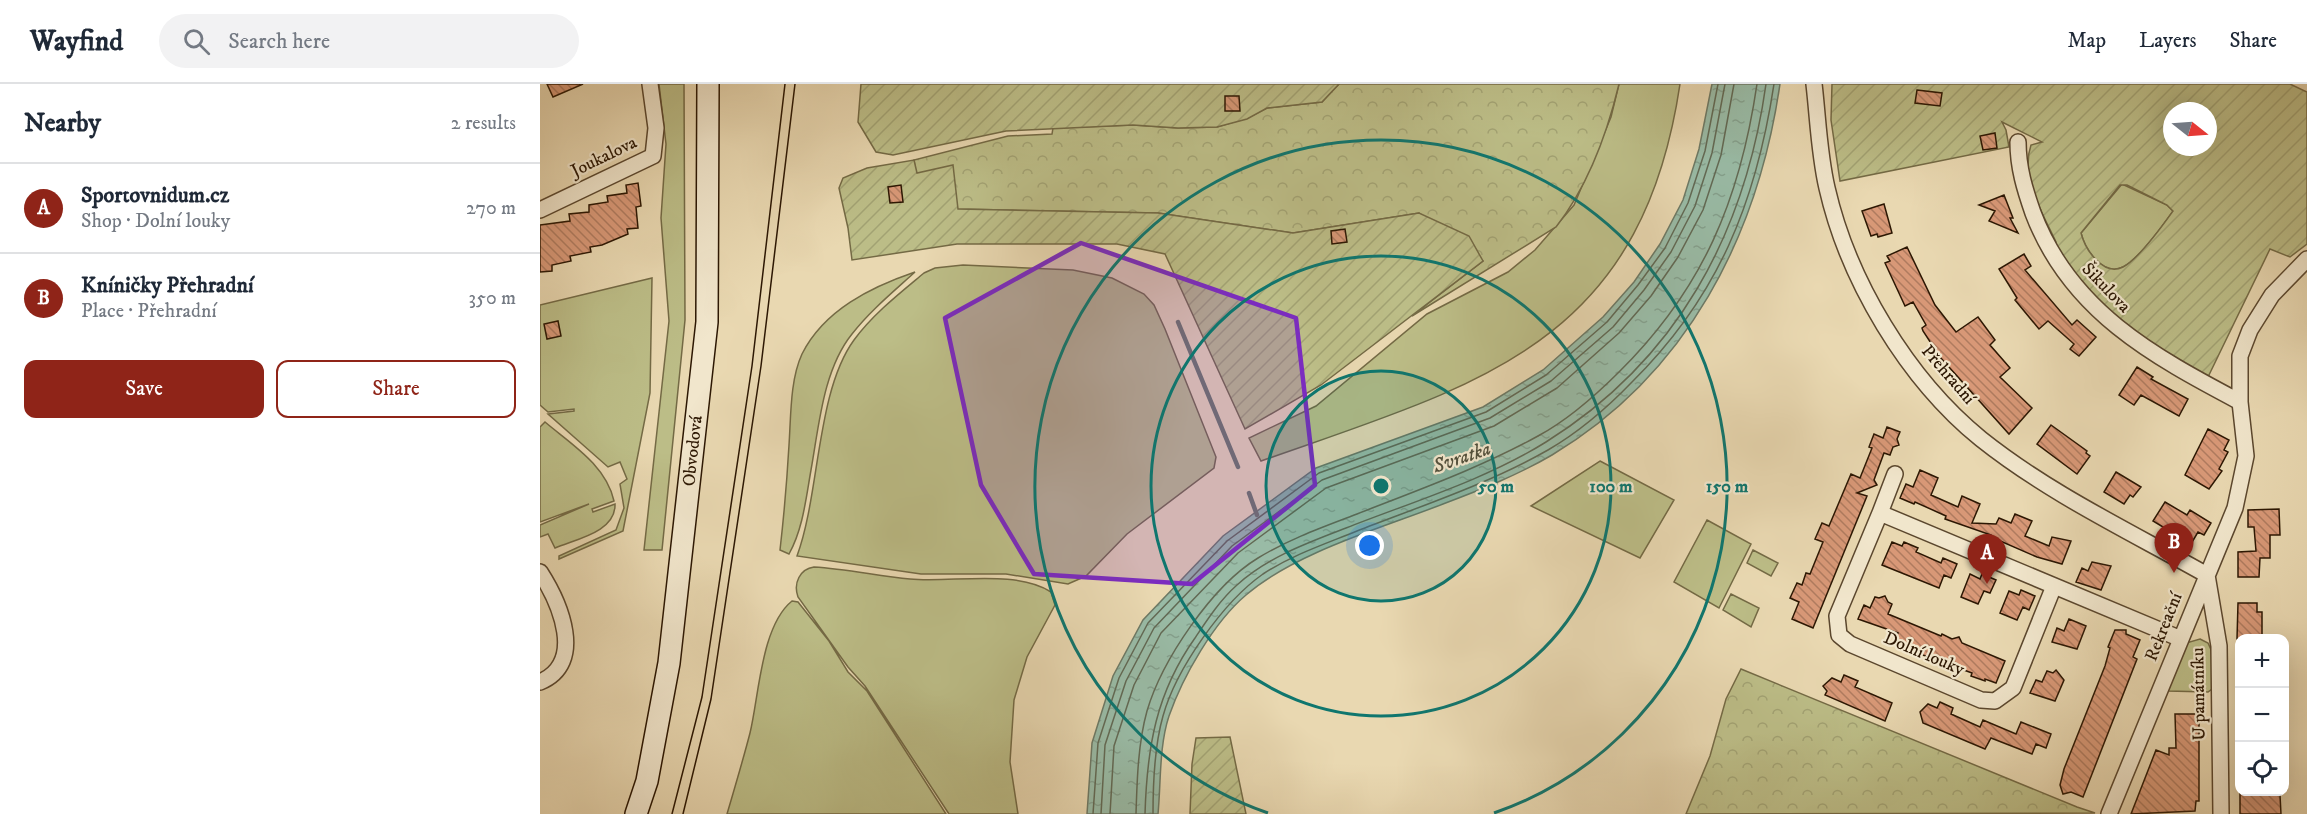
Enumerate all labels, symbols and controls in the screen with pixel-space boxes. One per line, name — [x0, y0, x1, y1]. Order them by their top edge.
search box — [159, 14, 579, 68]
text: Wayfind — [30, 24, 123, 59]
icon: search — [180, 25, 213, 58]
text: Search here — [228, 28, 330, 55]
text: Map — [2067, 28, 2106, 54]
text: Layers — [2139, 28, 2197, 54]
text: Share — [2230, 28, 2277, 54]
north arrow — [2163, 102, 2217, 156]
text: Nearby — [24, 107, 101, 140]
text: 2 results — [451, 111, 516, 136]
street label: Joukalova — [566, 132, 641, 183]
text: Sportovnidum.cz — [81, 182, 229, 209]
text: A — [37, 196, 50, 221]
text: 270 m — [466, 196, 516, 221]
text: Shop · Dolní louky — [81, 209, 230, 234]
street label: Šikulova — [2077, 258, 2136, 318]
text: Kníničky Přehradní — [81, 272, 254, 299]
text: B — [37, 286, 50, 311]
text: 350 m — [469, 286, 516, 311]
text: Place · Přehradní — [81, 299, 217, 324]
street label: Přehradní — [1916, 341, 1981, 410]
button: Save — [24, 360, 264, 418]
button: Share — [276, 360, 516, 418]
street label: Obvodová — [678, 414, 708, 487]
water label: Svratka — [1429, 436, 1494, 480]
centre of rings — [1371, 476, 1391, 496]
text: 50 m — [1477, 476, 1514, 498]
text: 100 m — [1589, 476, 1633, 498]
text: 150 m — [1706, 476, 1749, 498]
pin: B — [2154, 524, 2194, 573]
your location — [1355, 531, 1384, 560]
pin: A — [1968, 534, 2006, 584]
street label: Rekreační — [2140, 588, 2188, 664]
street label: Dolní louky — [1880, 627, 1968, 681]
map controls — [2235, 634, 2289, 796]
button: + — [2235, 634, 2289, 688]
street label: U památníku — [2187, 647, 2211, 741]
button: − — [2235, 688, 2289, 742]
button: locate — [2235, 742, 2289, 796]

